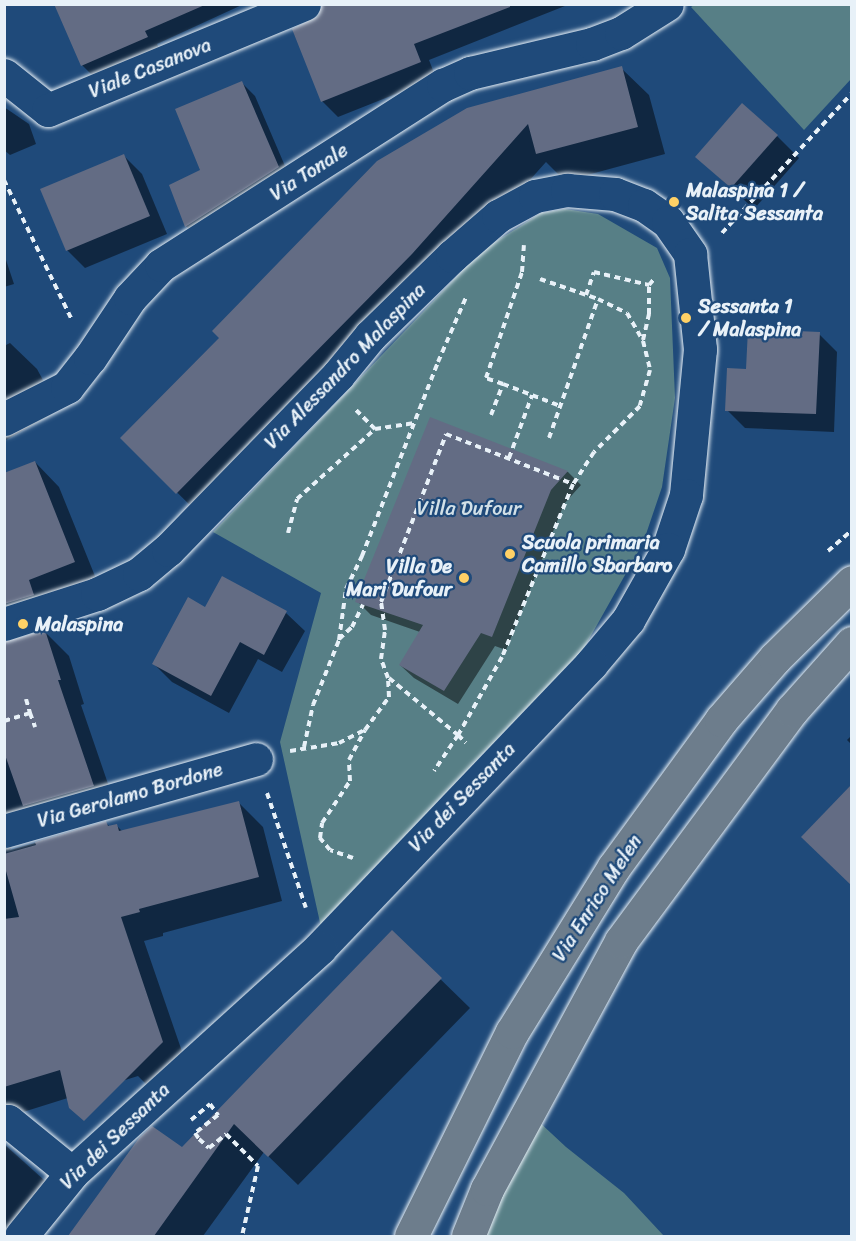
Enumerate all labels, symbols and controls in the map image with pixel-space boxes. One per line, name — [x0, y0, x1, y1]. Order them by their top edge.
street label: Viale Casanova — [85, 33, 215, 103]
street label: Via Tonale — [265, 138, 353, 206]
place label: Malaspina 1 / Salita Sessanta — [686, 178, 825, 225]
marker: Malaspina 1 / Salita Sessanta — [667, 195, 681, 209]
street label: Via Alessandro Malaspina — [259, 278, 431, 454]
place label: Sessanta 1 / Malaspina — [698, 294, 801, 341]
marker: Sessanta 1 / Malaspina — [679, 311, 693, 325]
park label: Villa Dufour — [417, 496, 521, 520]
place label: Scuola primaria Camillo Sbarbaro — [522, 530, 672, 577]
marker: Scuola primaria Camillo Sbarbaro — [503, 547, 517, 561]
place label: Villa De Mari Dufour — [346, 554, 452, 601]
marker: Villa De Mari Dufour — [457, 571, 471, 585]
place label: Malaspina — [35, 612, 123, 636]
marker: Malaspina — [16, 617, 30, 631]
street label: Via dei Sessanta — [403, 736, 521, 858]
street label: Via Gerolamo Bordone — [34, 757, 226, 833]
street label: Via Enrico Melen — [547, 830, 647, 966]
street label: Via dei Sessanta — [54, 1077, 176, 1195]

